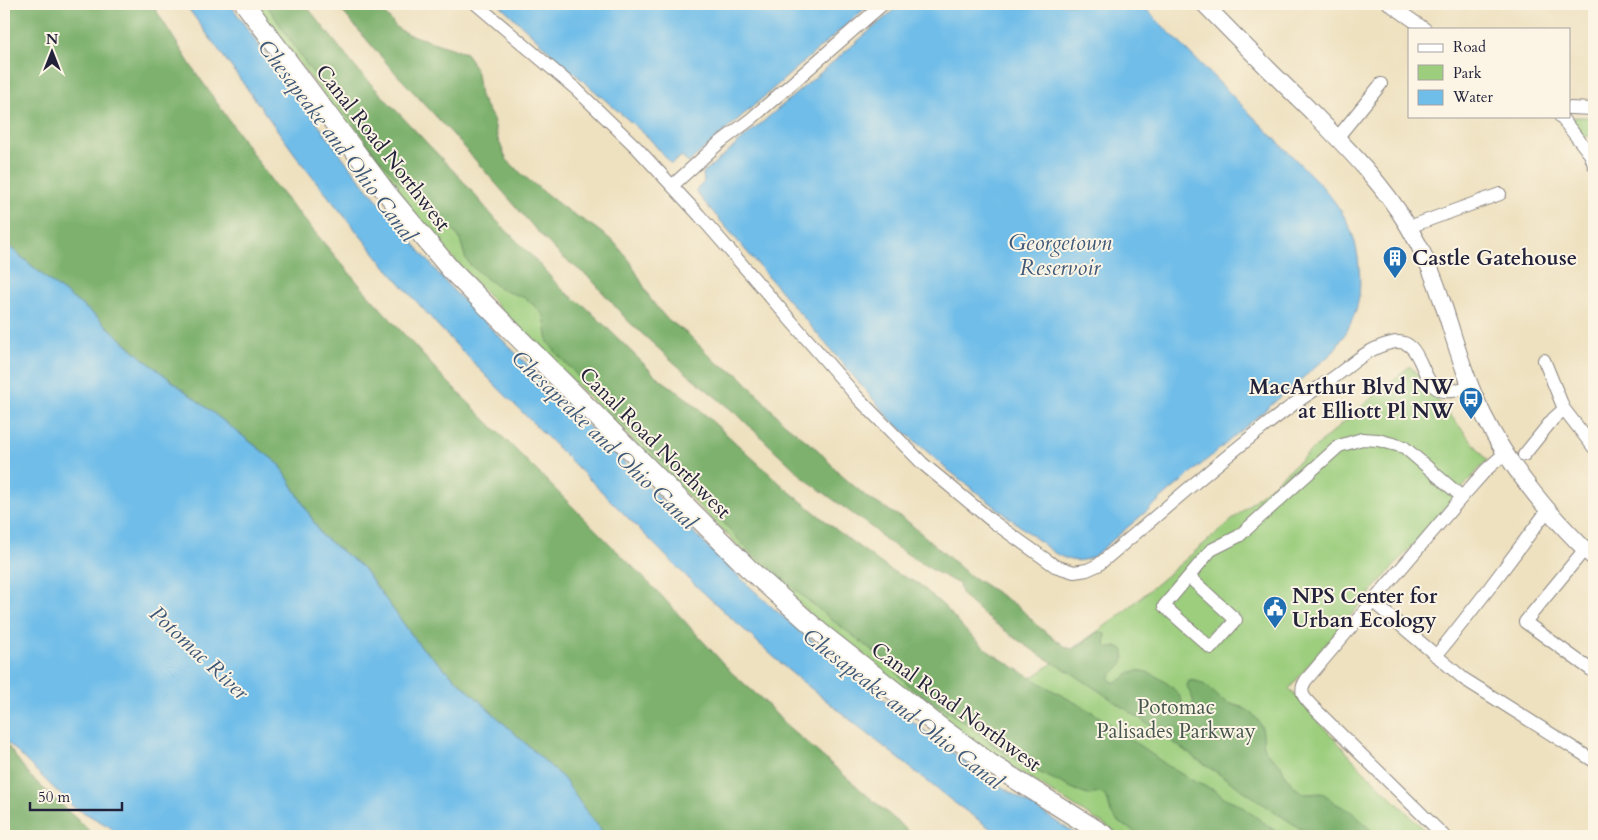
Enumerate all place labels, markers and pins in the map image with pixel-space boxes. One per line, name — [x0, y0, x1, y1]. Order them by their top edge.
place label: Castle Gatehouse — [1412, 244, 1577, 273]
building icon: Castle Gatehouse — [1382, 245, 1408, 279]
place label: MacArthur Blvd NW at Elliott Pl NW — [1249, 373, 1455, 426]
bus stop icon: MacArthur Blvd NW at Elliott Pl NW — [1458, 386, 1484, 420]
place label: NPS Center for Urban Ecology — [1292, 582, 1438, 635]
public building icon: NPS Center for Urban Ecology — [1262, 595, 1288, 629]

